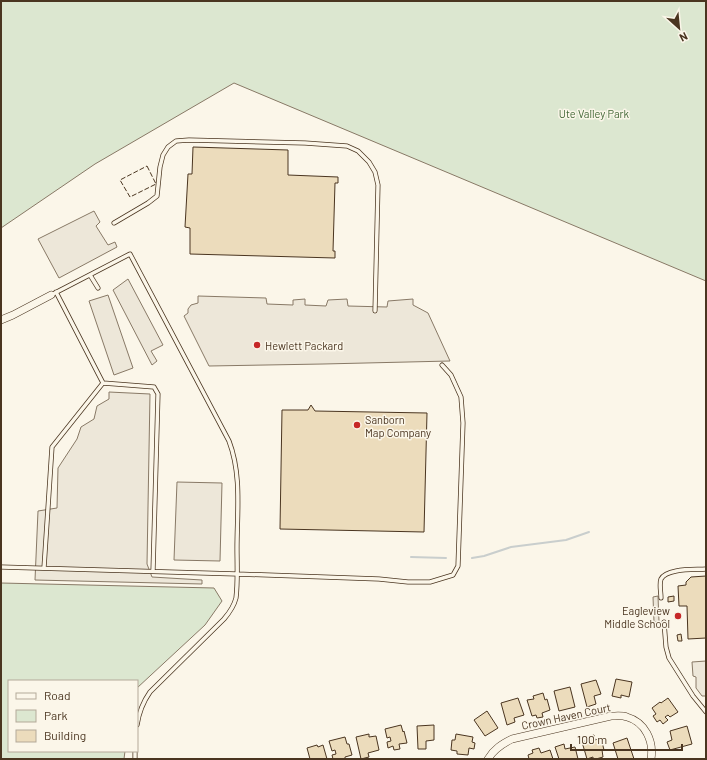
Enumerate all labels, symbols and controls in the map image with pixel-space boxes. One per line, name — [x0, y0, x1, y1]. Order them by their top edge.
north arrow — [659, 8, 699, 48]
text: N — [678, 30, 690, 45]
park label: Ute Valley Park — [559, 107, 630, 120]
place label: Hewlett Packard — [265, 339, 343, 352]
marker: Hewlett Packard — [252, 340, 262, 350]
place label: Sanborn Map Company — [365, 413, 431, 439]
marker: Sanborn Map Company — [352, 420, 362, 430]
place label: Eagleview Middle School — [604, 604, 670, 630]
marker: Eagleview Middle School — [673, 611, 683, 621]
legend — [8, 680, 138, 752]
text: Road — [44, 688, 71, 702]
street label: Crown Haven Court — [520, 700, 612, 732]
text: Park — [44, 708, 68, 722]
scale bar — [571, 726, 682, 752]
text: Building — [44, 728, 86, 742]
text: 100 m — [577, 732, 607, 746]

